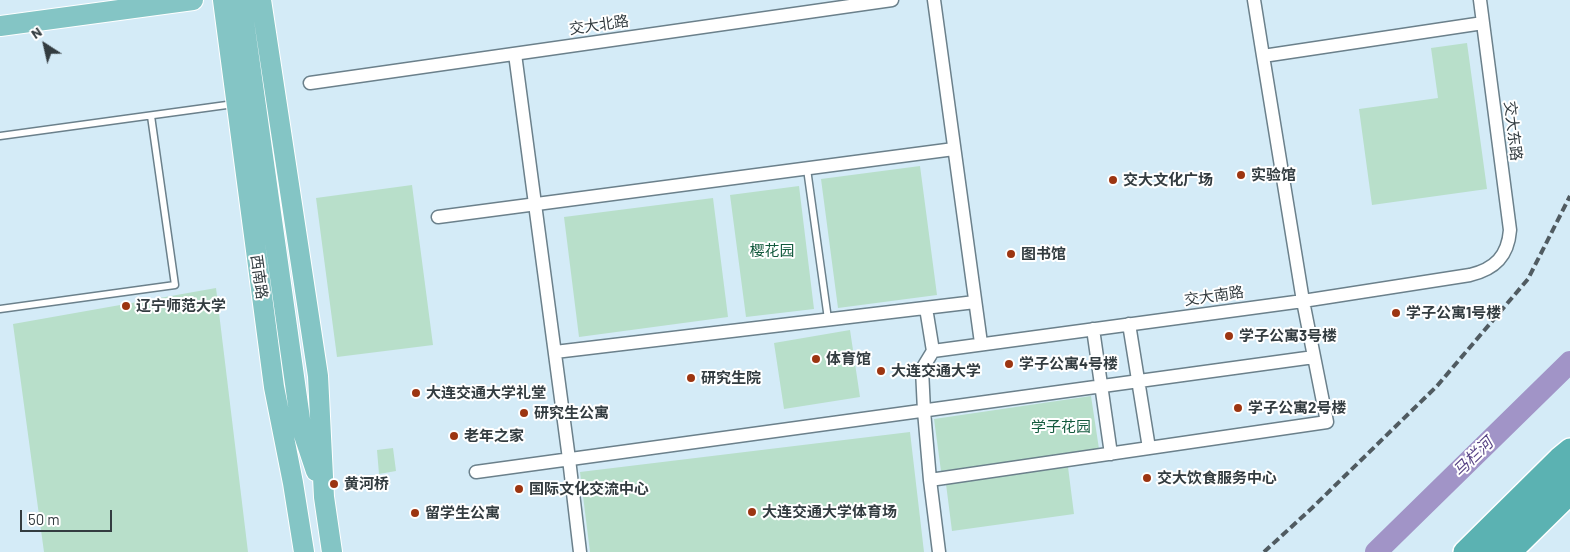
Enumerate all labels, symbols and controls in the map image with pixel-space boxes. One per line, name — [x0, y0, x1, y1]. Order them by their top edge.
street label: 交大北路 — [568, 12, 630, 38]
north arrow — [20, 20, 70, 70]
text: N — [27, 23, 45, 42]
street label: 交大东路 — [1500, 100, 1526, 162]
place label: 实验馆 — [1251, 166, 1296, 184]
marker: 实验馆 — [1235, 169, 1247, 181]
place label: 交大文化广场 — [1123, 171, 1213, 189]
marker: 交大文化广场 — [1107, 174, 1119, 186]
park label: 樱花园 — [750, 242, 794, 260]
place label: 图书馆 — [1021, 245, 1066, 263]
marker: 图书馆 — [1005, 248, 1017, 260]
street label: 西南路 — [247, 253, 271, 301]
street label: 交大南路 — [1183, 283, 1245, 309]
place label: 辽宁师范大学 — [136, 297, 226, 315]
marker: 辽宁师范大学 — [120, 300, 132, 312]
place label: 学子公寓1号楼 — [1406, 304, 1501, 322]
marker: 学子公寓1号楼 — [1390, 307, 1402, 319]
place label: 学子公寓3号楼 — [1239, 327, 1337, 345]
marker: 学子公寓3号楼 — [1223, 330, 1235, 342]
place label: 体育馆 — [826, 350, 871, 368]
marker: 体育馆 — [810, 353, 822, 365]
place label: 学子公寓4号楼 — [1019, 355, 1118, 373]
marker: 学子公寓4号楼 — [1003, 358, 1015, 370]
place label: 大连交通大学 — [891, 362, 981, 380]
marker: 大连交通大学 — [875, 365, 887, 377]
place label: 研究生院 — [701, 369, 761, 387]
marker: 研究生院 — [685, 372, 697, 384]
place label: 大连交通大学礼堂 — [426, 384, 546, 402]
marker: 大连交通大学礼堂 — [410, 387, 422, 399]
place label: 学子公寓2号楼 — [1248, 399, 1346, 417]
marker: 学子公寓2号楼 — [1232, 402, 1244, 414]
place label: 研究生公寓 — [534, 404, 609, 422]
marker: 研究生公寓 — [518, 407, 530, 419]
park label: 学子花园 — [1031, 418, 1091, 436]
place label: 老年之家 — [464, 427, 524, 445]
marker: 老年之家 — [448, 430, 460, 442]
water label: 马栏河 — [1449, 433, 1497, 481]
place label: 交大饮食服务中心 — [1157, 469, 1277, 487]
marker: 交大饮食服务中心 — [1141, 472, 1153, 484]
place label: 黄河桥 — [344, 475, 389, 493]
marker: 黄河桥 — [328, 478, 340, 490]
place label: 国际文化交流中心 — [529, 480, 649, 498]
marker: 国际文化交流中心 — [513, 483, 525, 495]
scale bar — [22, 500, 115, 532]
place label: 大连交通大学体育场 — [762, 503, 897, 521]
place label: 留学生公寓 — [425, 504, 500, 522]
marker: 大连交通大学体育场 — [746, 506, 758, 518]
marker: 留学生公寓 — [409, 507, 421, 519]
text: 50 m — [28, 510, 60, 528]

